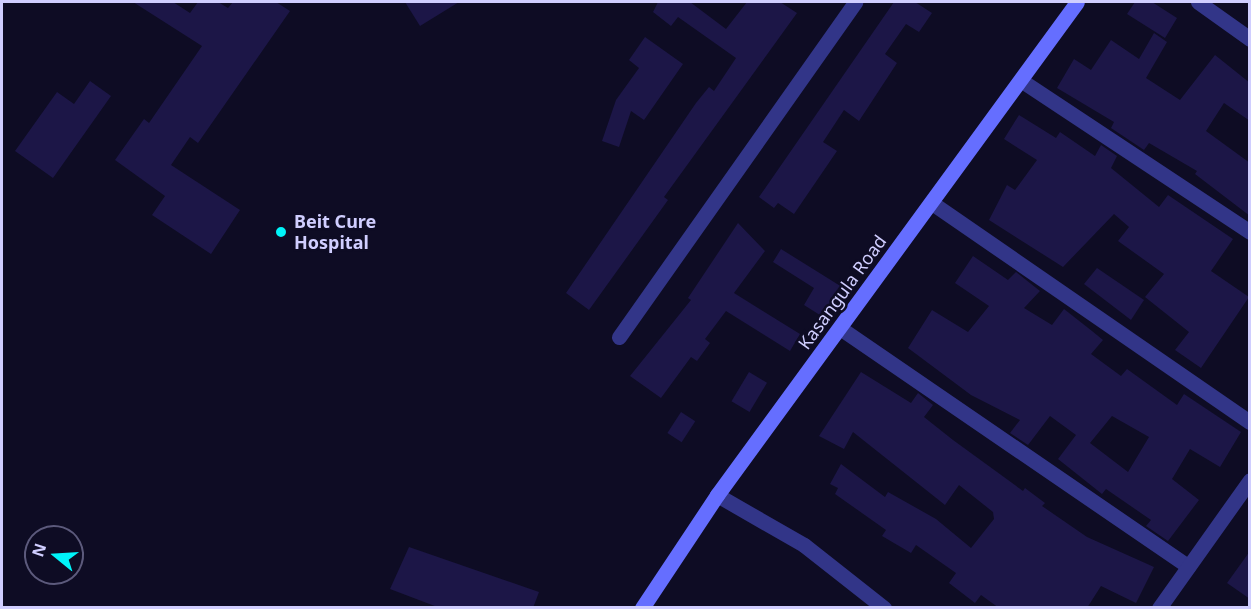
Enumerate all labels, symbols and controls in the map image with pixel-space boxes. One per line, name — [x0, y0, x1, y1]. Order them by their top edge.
place label: Beit Cure Hospital — [294, 211, 376, 254]
marker: Beit Cure Hospital — [272, 223, 290, 241]
street label: Kasangula Road — [793, 231, 891, 353]
north arrow — [24, 525, 84, 585]
text: N — [26, 540, 51, 560]

